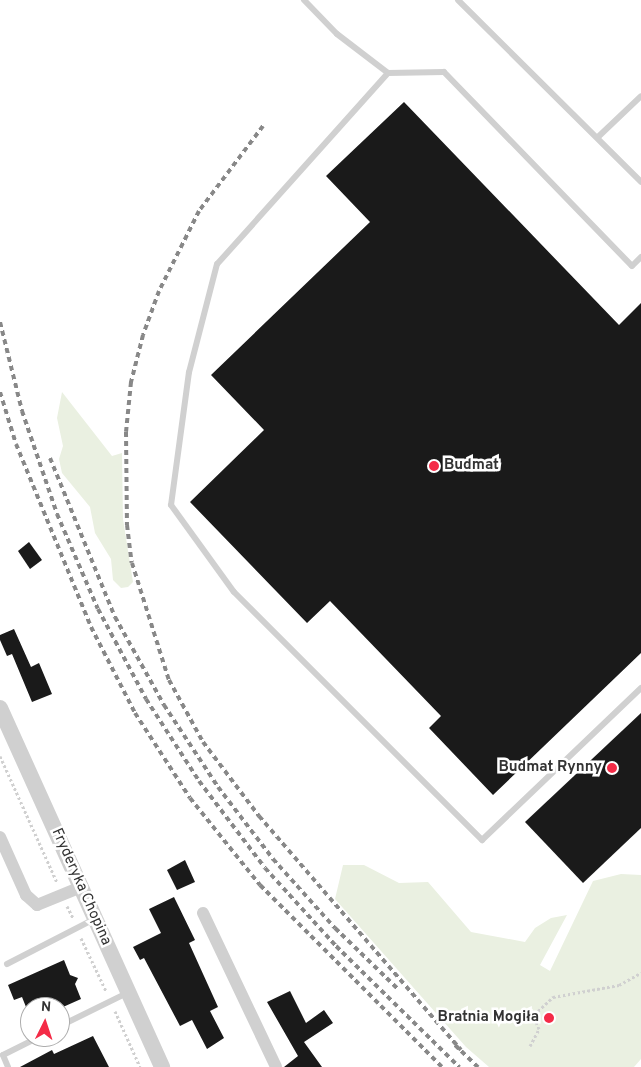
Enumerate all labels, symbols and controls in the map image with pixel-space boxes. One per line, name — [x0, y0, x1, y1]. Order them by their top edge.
place label: Budmat — [444, 457, 499, 475]
marker: Budmat — [428, 460, 440, 472]
place label: Budmat Rynny — [498, 759, 602, 777]
marker: Budmat Rynny — [606, 762, 618, 774]
street label: Fryderyka Chopina — [47, 826, 115, 948]
north arrow — [20, 997, 70, 1047]
text: N — [40, 999, 52, 1016]
place label: Bratnia Mogiła — [438, 1009, 539, 1027]
marker: Bratnia Mogiła — [543, 1012, 555, 1024]

